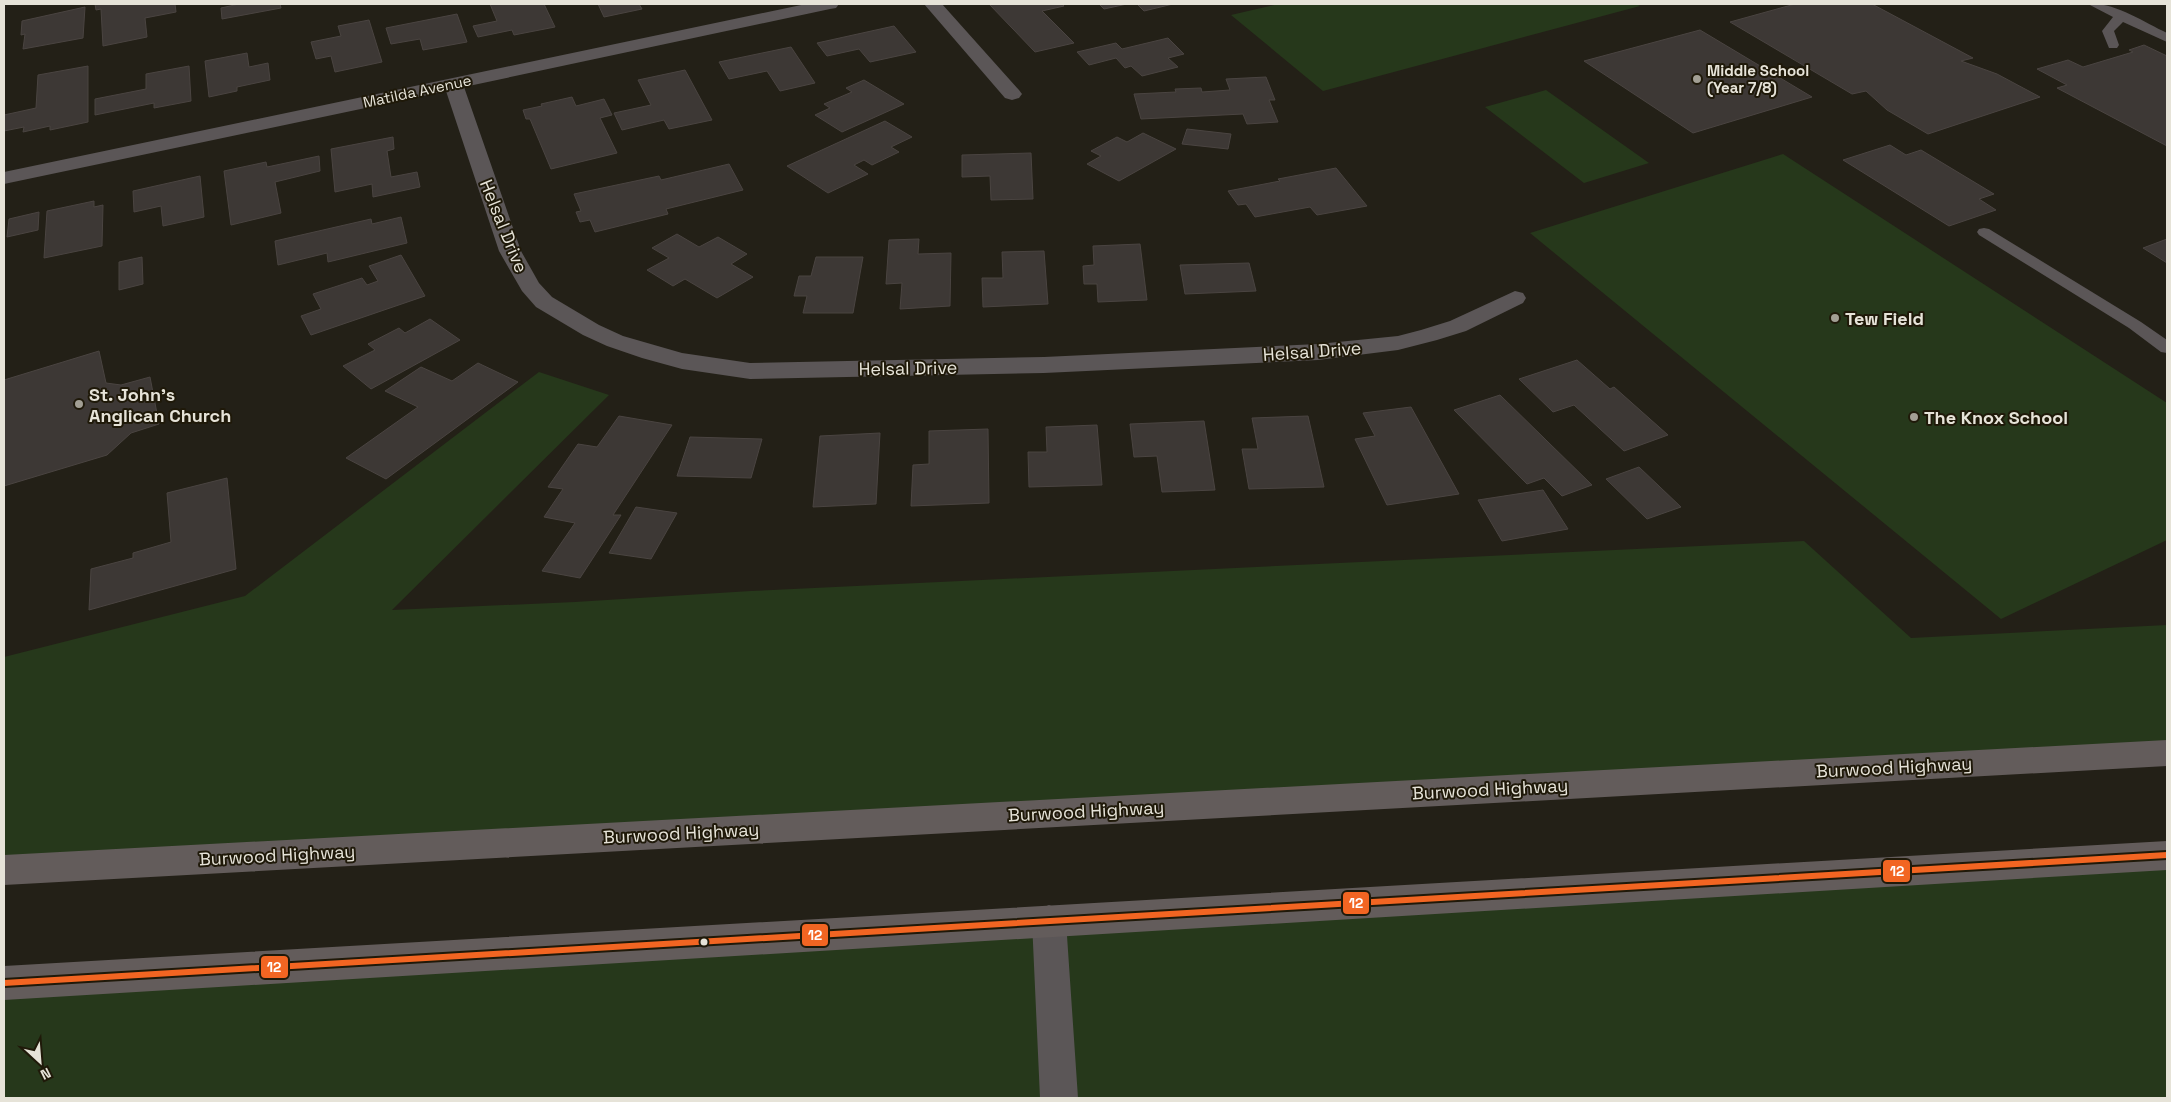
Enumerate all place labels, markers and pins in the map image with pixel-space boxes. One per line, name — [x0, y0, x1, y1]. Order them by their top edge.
place label: Middle School (Year 7/8) — [1707, 61, 1809, 97]
marker: Middle School (Year 7/8) — [1691, 73, 1703, 85]
place label: Tew Field — [1845, 307, 1924, 330]
marker: Tew Field — [1829, 312, 1841, 324]
place label: St. John's Anglican Church — [89, 383, 231, 427]
marker: St. John's Anglican Church — [73, 398, 85, 410]
place label: The Knox School — [1924, 406, 2068, 429]
marker: The Knox School — [1908, 411, 1920, 423]
unlabelled marker — [699, 937, 709, 947]

